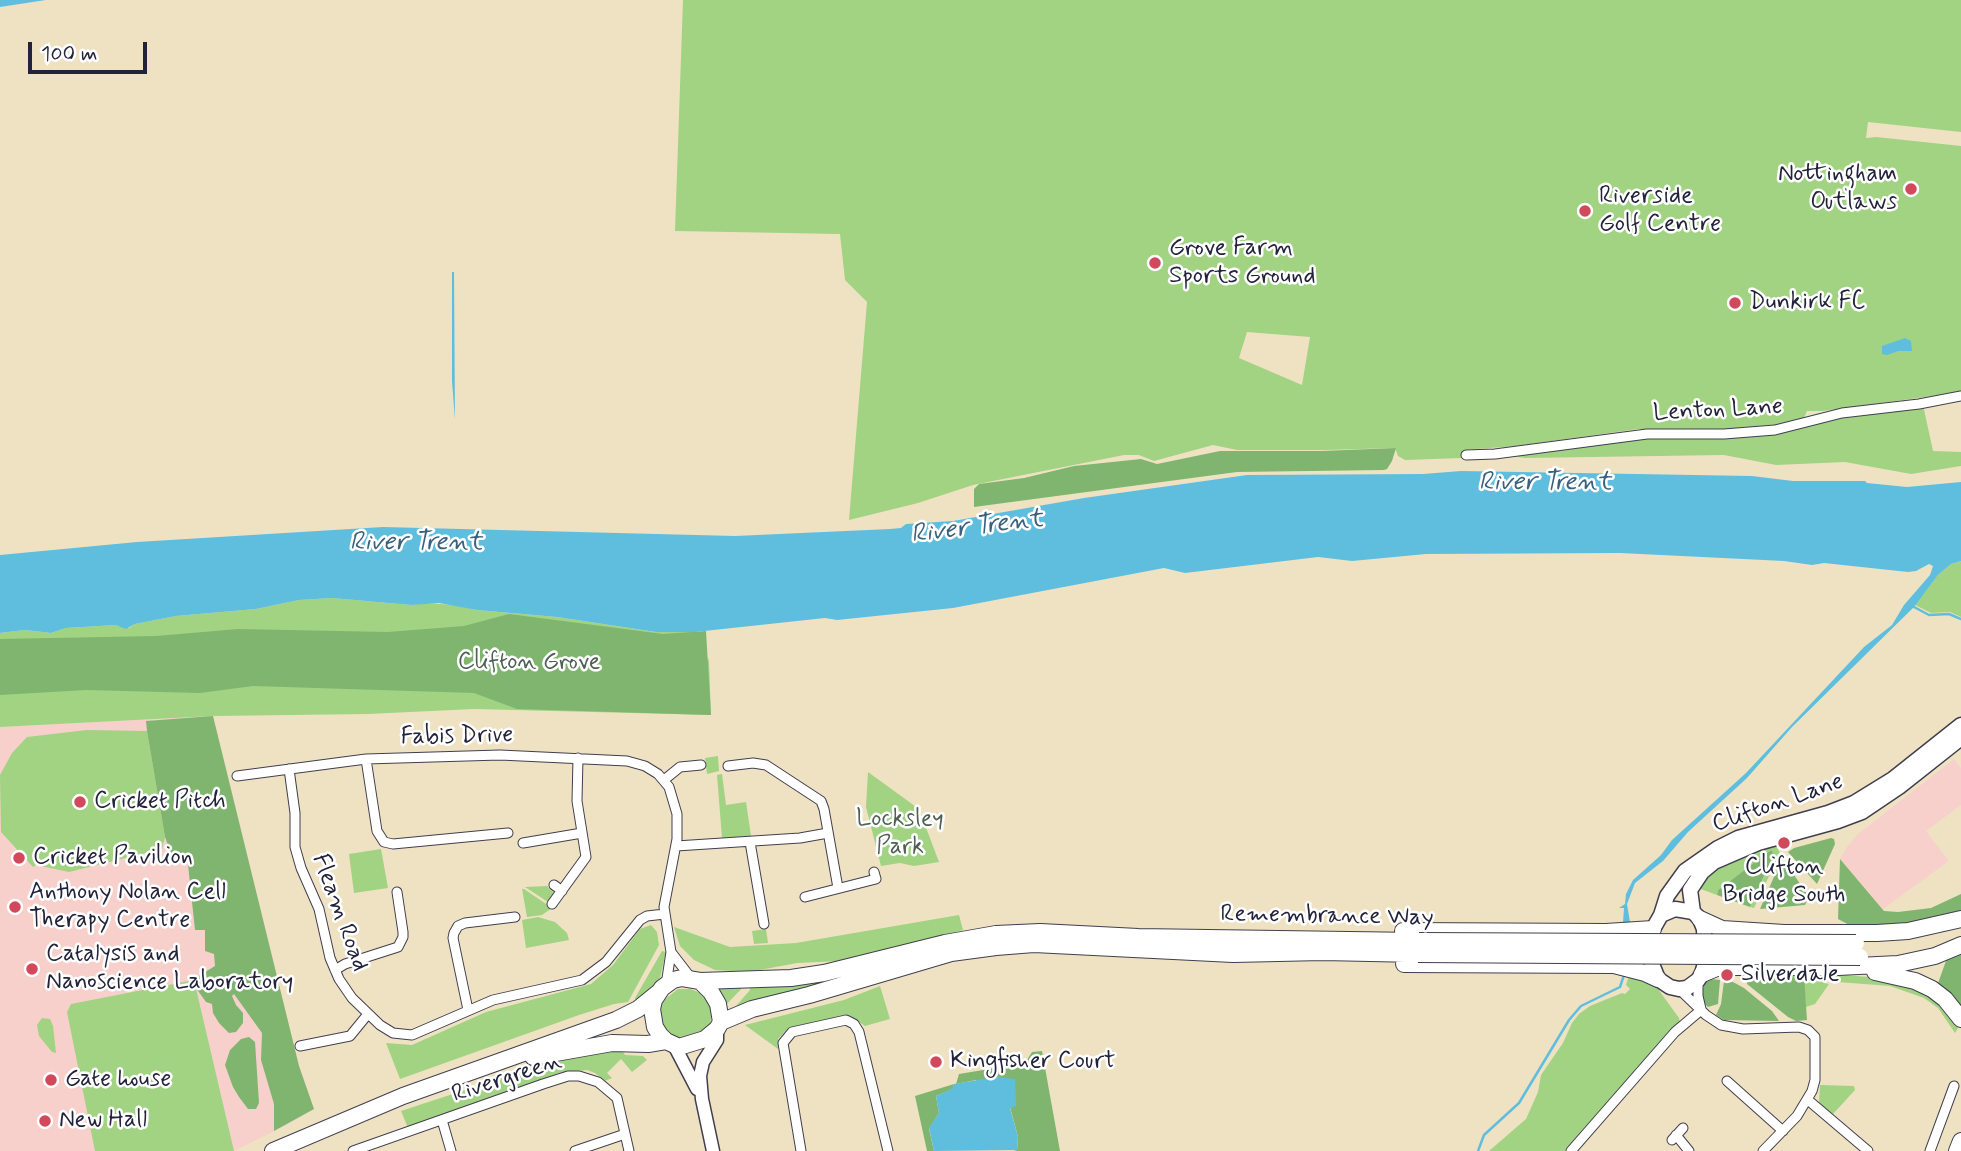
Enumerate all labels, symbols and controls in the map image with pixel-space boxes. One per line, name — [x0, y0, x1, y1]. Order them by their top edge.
scale bar — [32, 28, 150, 72]
text: 100 m — [41, 40, 97, 68]
place label: Nottingham Outlaws — [1778, 161, 1897, 217]
marker: Nottingham Outlaws — [1903, 181, 1919, 197]
place label: Riverside Golf Centre — [1599, 183, 1721, 239]
marker: Riverside Golf Centre — [1577, 203, 1593, 219]
place label: Grove Farm Sports Ground — [1169, 235, 1315, 291]
marker: Grove Farm Sports Ground — [1147, 255, 1163, 271]
place label: Dunkirk FC — [1749, 289, 1865, 317]
marker: Dunkirk FC — [1727, 295, 1743, 311]
street label: Lenton Lane — [1652, 393, 1784, 429]
water label: River Trent — [1478, 468, 1612, 500]
water label: River Trent — [909, 504, 1045, 552]
water label: River Trent — [349, 528, 483, 560]
park label: Clifton Grove — [458, 649, 600, 677]
street label: Fabis Drive — [400, 722, 514, 752]
street label: Clifton Lane — [1709, 768, 1847, 840]
place label: Cricket Pitch — [94, 788, 226, 816]
marker: Cricket Pitch — [72, 794, 88, 810]
park label: Locksley Park — [856, 806, 944, 862]
marker: Clifton Bridge South — [1776, 835, 1792, 851]
place label: Cricket Pavilion — [33, 844, 193, 872]
marker: Cricket Pavilion — [11, 850, 27, 866]
street label: Fleam Road — [304, 850, 374, 976]
place label: Clifton Bridge South — [1723, 854, 1845, 910]
place label: Anthony Nolan Cell Therapy Centre — [29, 879, 226, 935]
marker: Anthony Nolan Cell Therapy Centre — [7, 899, 23, 915]
street label: Remembrance Way — [1220, 901, 1434, 933]
place label: Catalysis and Nanoscience Laboratory — [46, 941, 293, 997]
marker: Catalysis and Nanoscience Laboratory — [24, 961, 40, 977]
place label: Silverdale — [1741, 961, 1839, 989]
marker: Silverdale — [1719, 967, 1735, 983]
street label: Rivergreen — [449, 1048, 565, 1110]
place label: Kingfisher Court — [950, 1048, 1115, 1076]
marker: Kingfisher Court — [928, 1054, 944, 1070]
place label: Gate house — [65, 1066, 171, 1094]
marker: Gate house — [43, 1072, 59, 1088]
place label: New Hall — [59, 1107, 147, 1135]
marker: New Hall — [37, 1113, 53, 1129]

